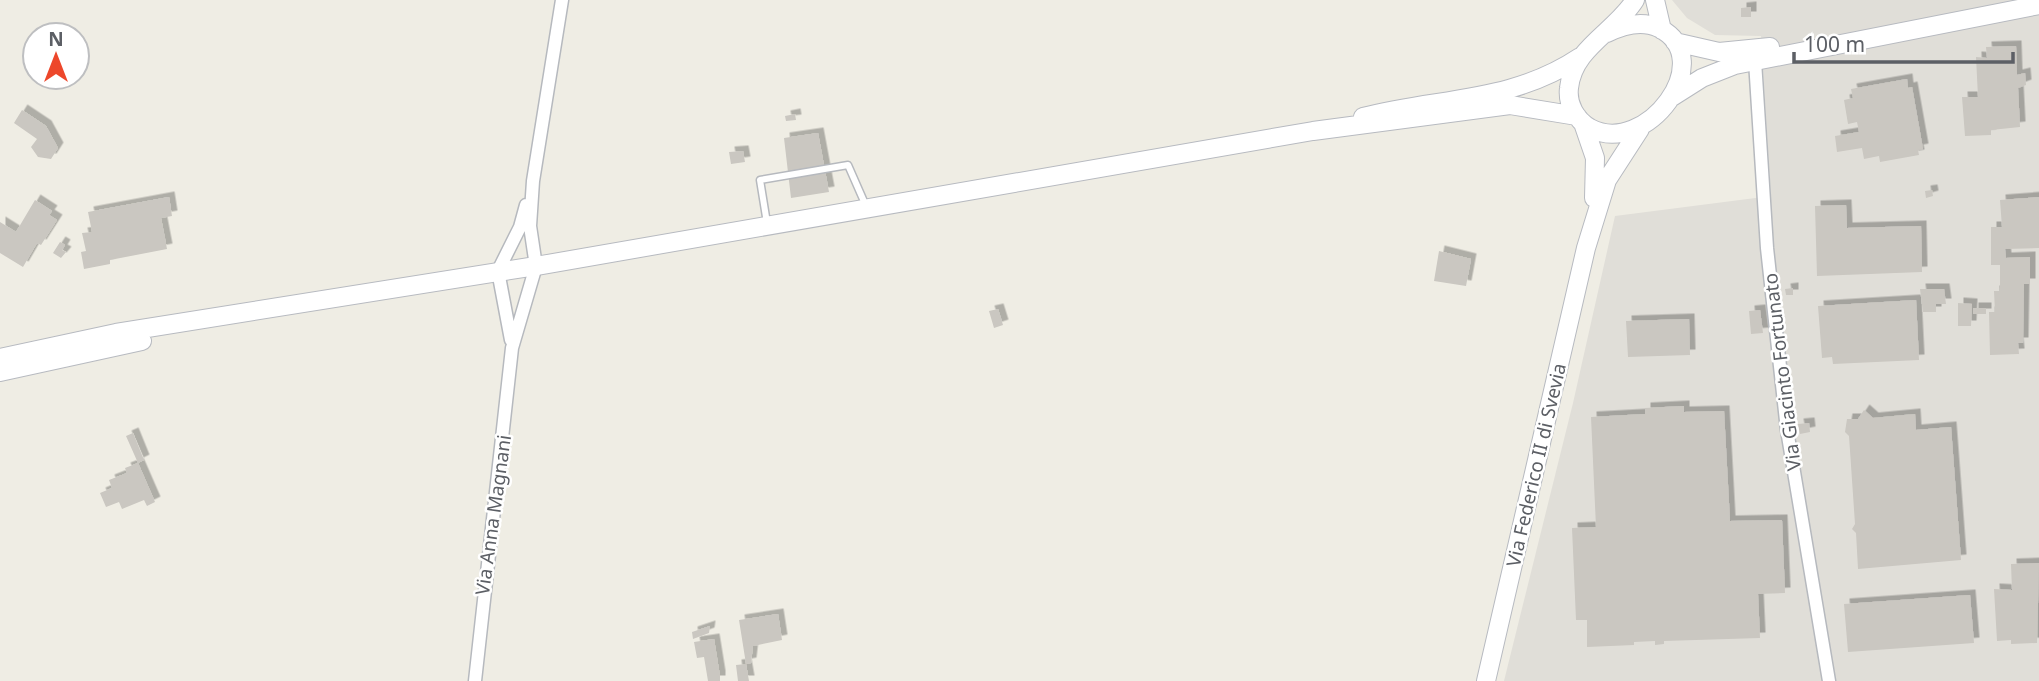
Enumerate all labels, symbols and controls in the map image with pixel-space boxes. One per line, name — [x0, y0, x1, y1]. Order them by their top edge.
north arrow — [21, 21, 91, 91]
scale bar — [1794, 21, 2013, 65]
text: N — [48, 26, 64, 52]
text: 100 m — [1804, 30, 1865, 58]
street label: Via Giacinto Fortunato — [1757, 272, 1807, 472]
street label: Via Federico II di Svevia — [1500, 361, 1572, 569]
street label: Via Anna Magnani — [469, 433, 517, 597]

